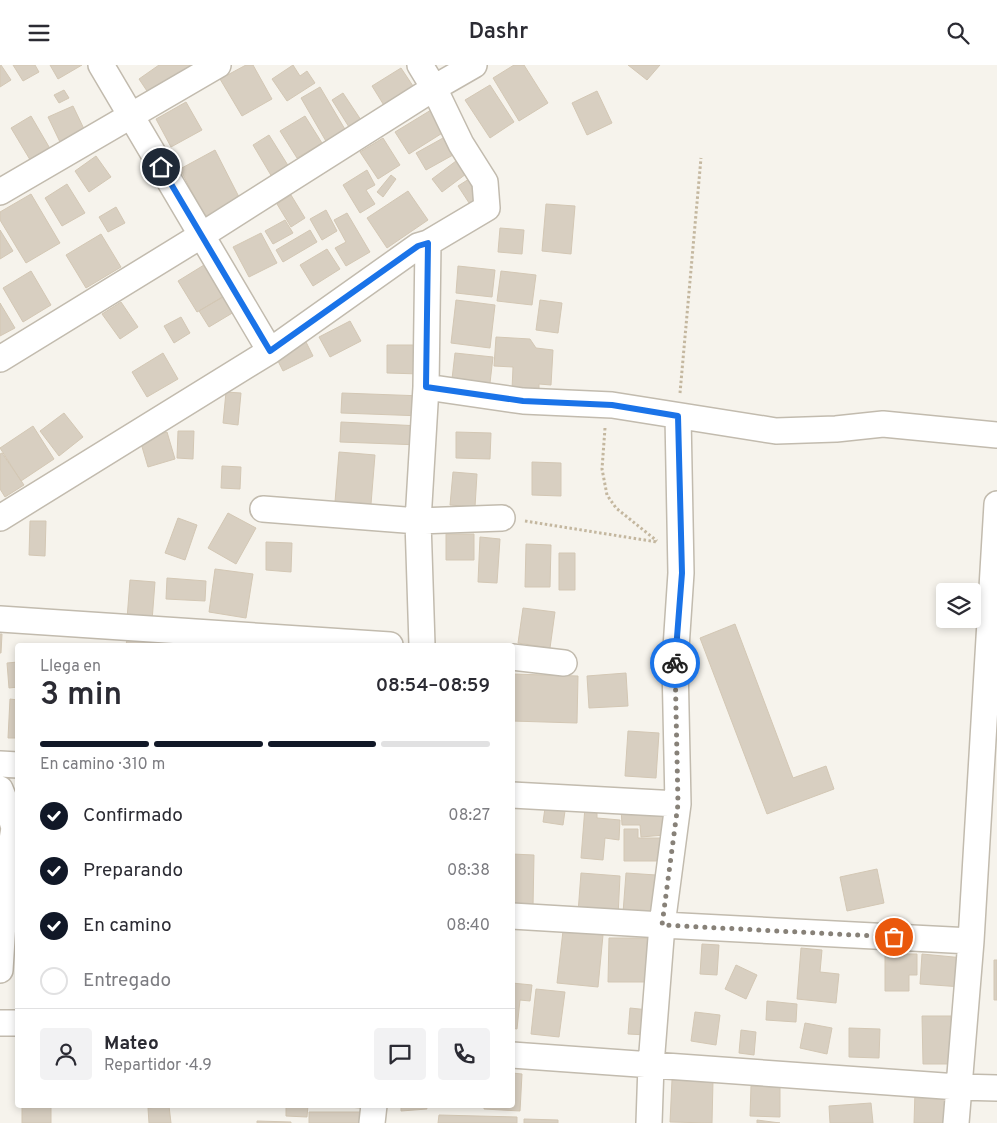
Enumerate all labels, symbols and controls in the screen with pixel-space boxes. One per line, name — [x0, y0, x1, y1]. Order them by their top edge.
icon: menu — [25, 19, 53, 47]
text: Dashr — [469, 19, 528, 46]
icon: search — [944, 19, 972, 47]
pin — [140, 146, 182, 188]
icon: home — [147, 153, 175, 181]
map controls — [936, 583, 981, 628]
button: layers — [936, 583, 981, 628]
courier — [650, 638, 700, 688]
icon: bike — [661, 649, 689, 677]
text: Llega en — [40, 657, 101, 677]
text: 08:54–08:59 — [376, 674, 490, 698]
text: 3 min — [40, 676, 122, 716]
text: En camino · 310 m — [40, 755, 165, 775]
icon: check — [40, 802, 68, 830]
text: Confirmado — [83, 804, 183, 828]
text: 08:27 — [448, 806, 490, 826]
icon: check — [40, 857, 68, 885]
text: Preparando — [83, 859, 183, 883]
text: 08:38 — [447, 861, 490, 881]
icon: check — [40, 912, 68, 940]
text: En camino — [83, 914, 172, 938]
text: 08:40 — [446, 916, 490, 936]
pin — [873, 916, 915, 958]
icon: bag — [880, 923, 908, 951]
text: Entregado — [83, 969, 171, 993]
button: person — [40, 1028, 92, 1080]
button: chat — [374, 1028, 426, 1080]
button: phone — [438, 1028, 490, 1080]
text: Mateo — [104, 1032, 159, 1056]
text: Repartidor · 4.9 — [104, 1056, 212, 1076]

